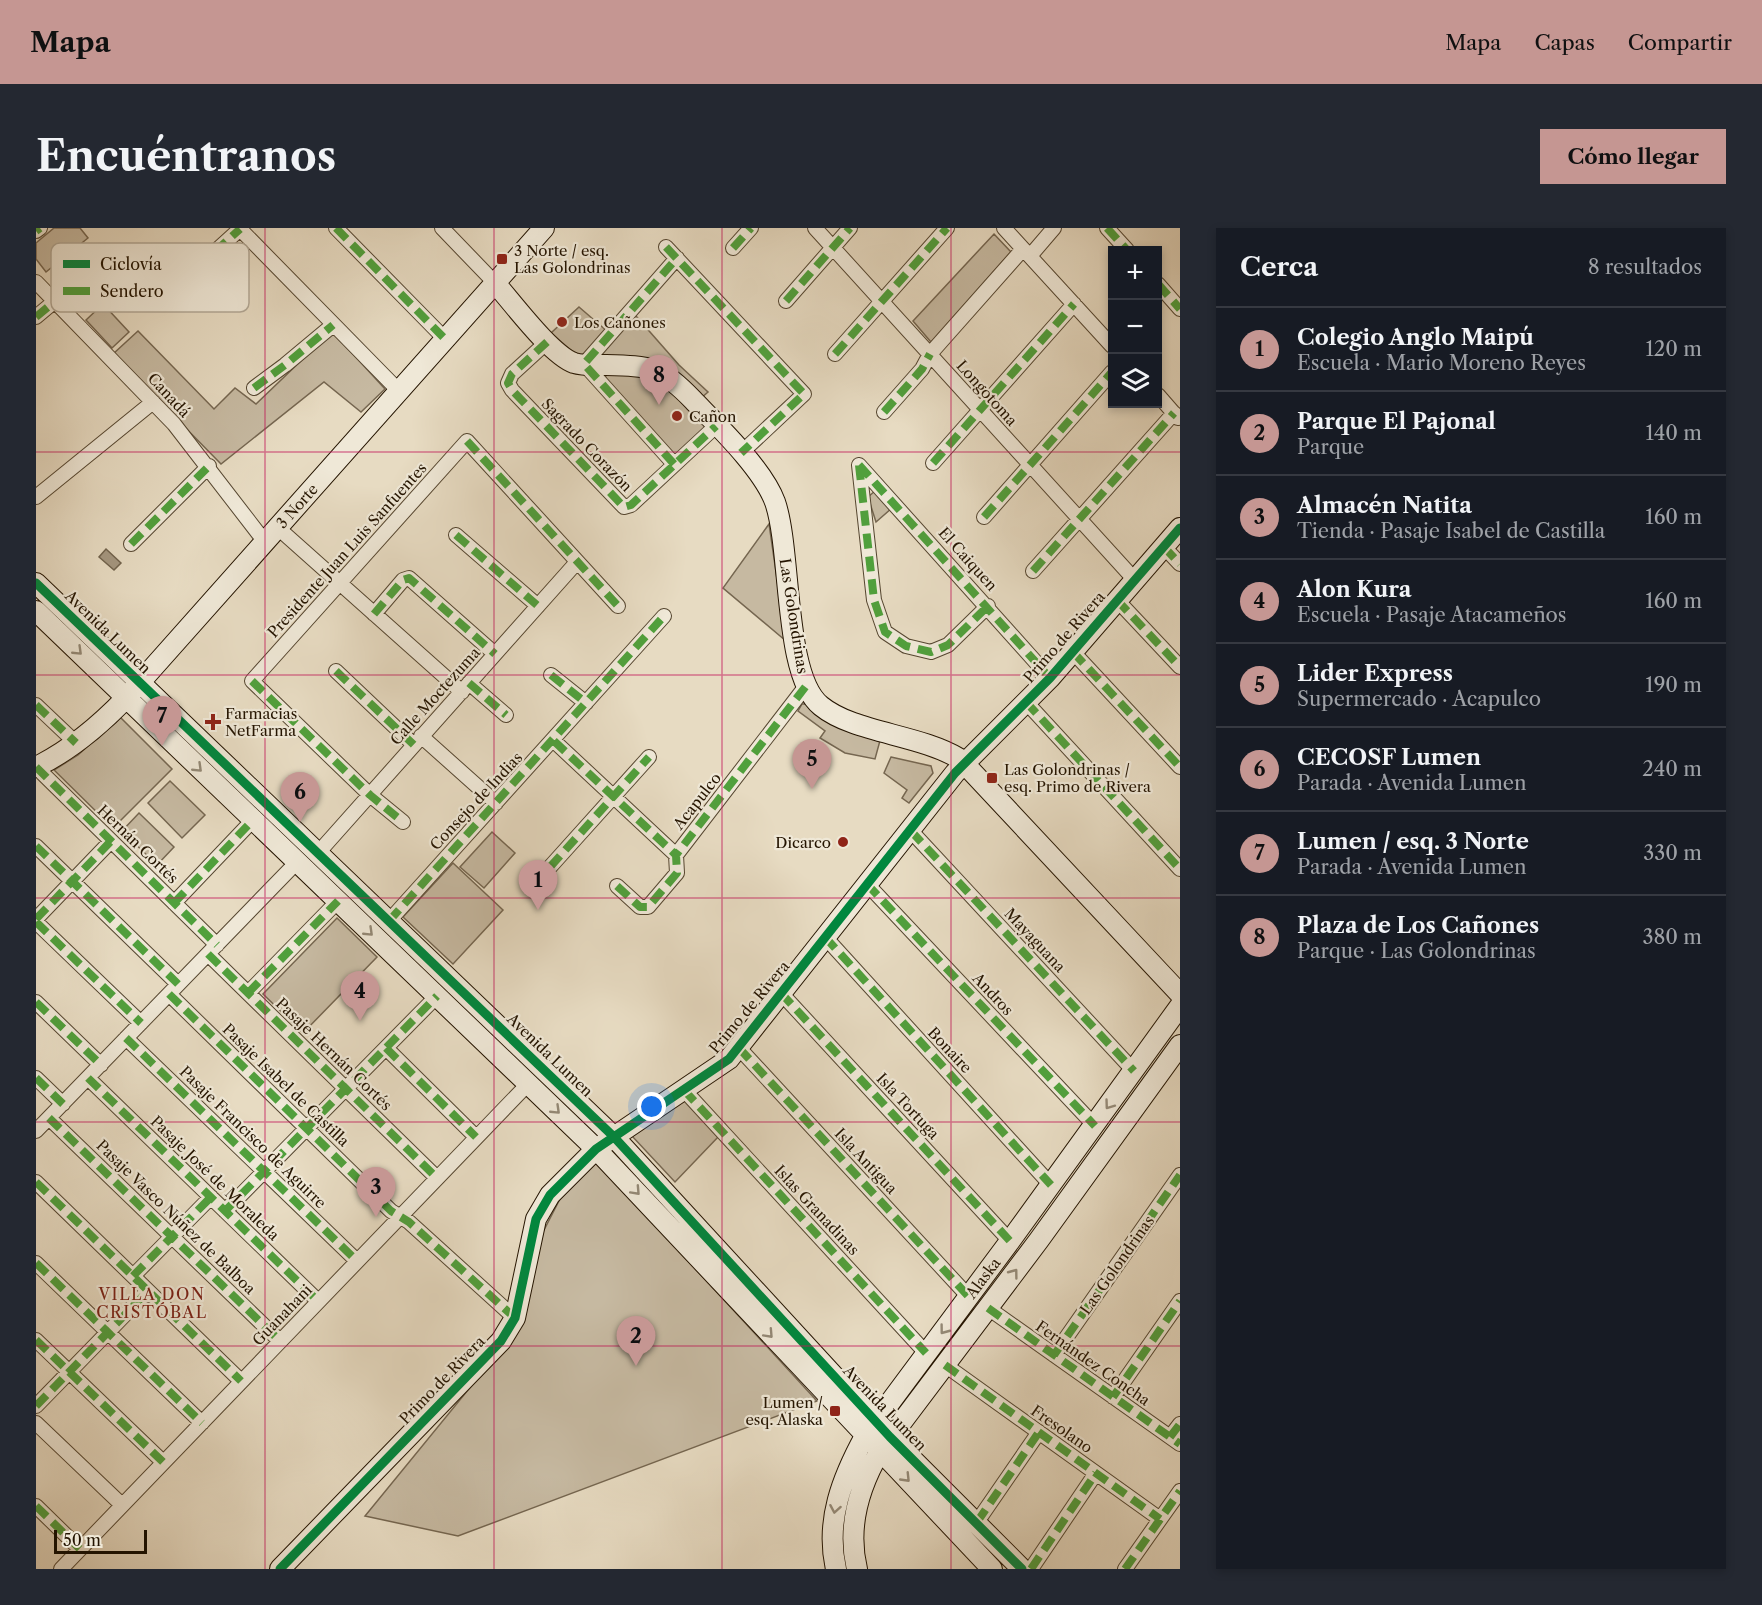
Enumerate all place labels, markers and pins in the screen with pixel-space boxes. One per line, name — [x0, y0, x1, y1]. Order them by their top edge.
place label: 3 Norte / esq. Las Golondrinas — [514, 241, 630, 277]
marker: 3 Norte / esq. Las Golondrinas — [495, 252, 509, 266]
place label: Los Cañones — [574, 313, 666, 332]
marker: Los Cañones — [555, 315, 569, 329]
pin: 8 — [640, 356, 678, 405]
place label: Cañon — [689, 407, 737, 426]
marker: Cañon — [670, 409, 684, 423]
pin: 7 — [142, 696, 182, 746]
place label: Farmacias NetFarma — [225, 704, 297, 740]
marker: Farmacias NetFarma — [206, 715, 220, 729]
pin: 5 — [792, 740, 832, 789]
place label: Las Golondrinas / esq. Primo de Rivera — [1004, 760, 1151, 796]
marker: Las Golondrinas / esq. Primo de Rivera — [985, 771, 999, 785]
pin: 6 — [280, 772, 320, 822]
place label: Dicarco — [775, 833, 831, 852]
marker: Dicarco — [836, 835, 850, 849]
pin: 1 — [518, 860, 558, 910]
pin: 4 — [340, 972, 380, 1021]
pin: 3 — [356, 1168, 396, 1217]
pin: 2 — [616, 1316, 656, 1366]
place label: Lumen / esq. Alaska — [745, 1393, 823, 1429]
marker: Lumen / esq. Alaska — [828, 1404, 842, 1418]

